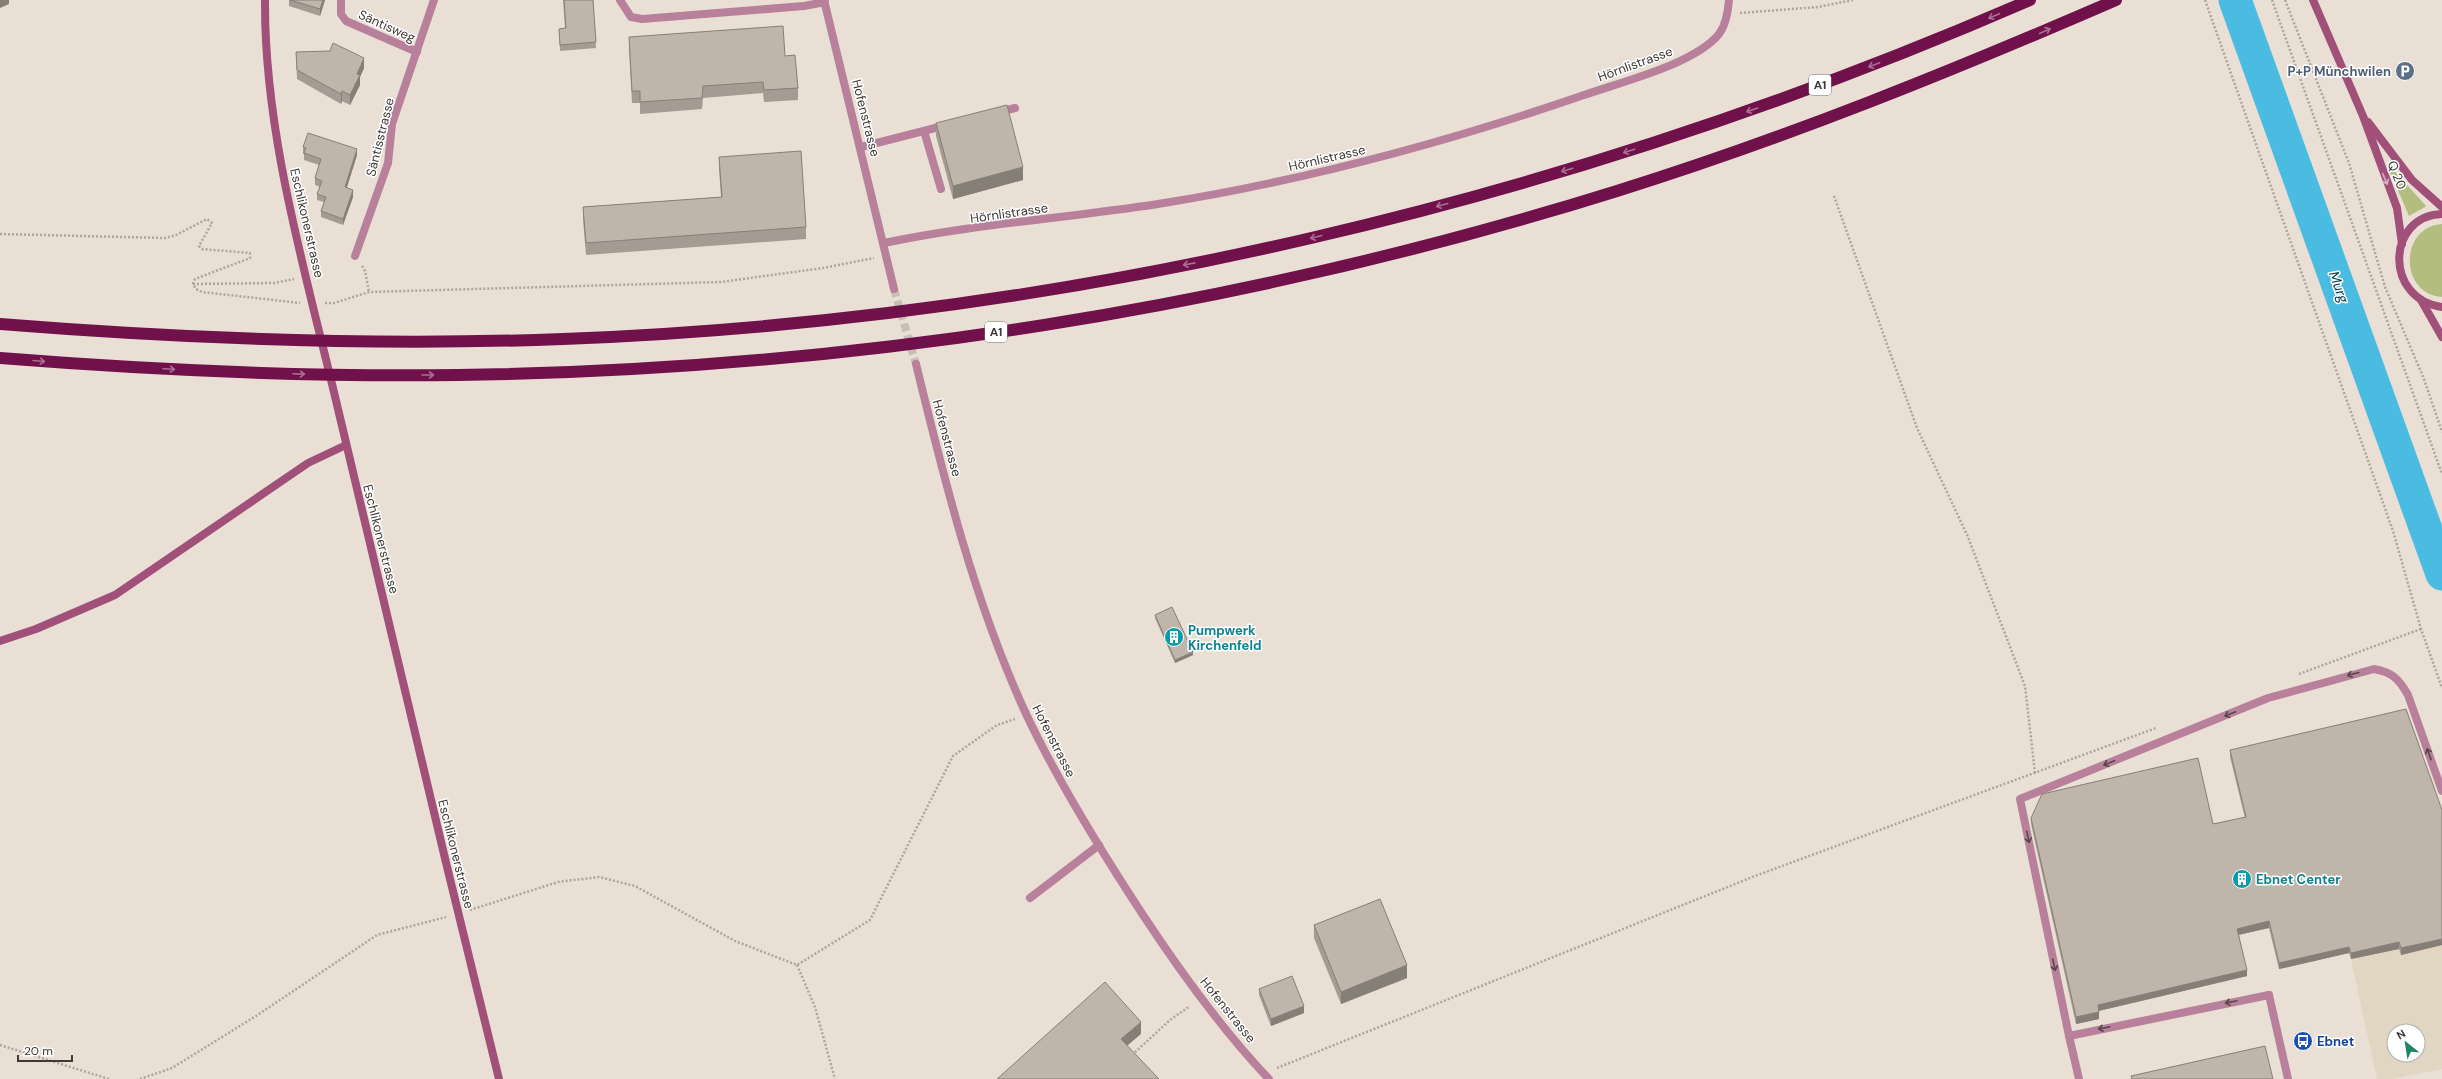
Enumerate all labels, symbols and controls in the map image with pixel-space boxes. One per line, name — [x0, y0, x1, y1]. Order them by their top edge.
street label: Säntisweg — [356, 6, 418, 46]
one-way arrow — [1989, 12, 2001, 20]
one-way arrow — [2038, 27, 2050, 34]
street label: Hörnlistrasse — [1595, 43, 1675, 85]
parking icon: P+P Münchwilen — [2394, 60, 2416, 82]
one-way arrow — [1868, 61, 1880, 69]
place label: P+P Münchwilen — [2288, 63, 2391, 80]
road number: A1 — [1809, 75, 1831, 95]
street label: Hofenstrasse — [848, 78, 884, 158]
street label: Säntisstrasse — [362, 96, 398, 178]
one-way arrow — [1746, 107, 1759, 114]
street label: Hörnlistrasse — [1287, 141, 1367, 175]
one-way arrow — [1622, 148, 1635, 155]
street label: Q 20 — [2384, 158, 2410, 192]
street label: Eschlikonerstrasse — [286, 167, 328, 279]
one-way arrow — [1561, 167, 1574, 174]
one-way arrow — [2382, 172, 2389, 184]
street label: Hörnlistrasse — [969, 199, 1049, 227]
one-way arrow — [1436, 202, 1449, 209]
one-way arrow — [1310, 234, 1323, 241]
one-way arrow — [1183, 261, 1196, 269]
water label: Murg — [2325, 269, 2353, 306]
road number: A1 — [985, 322, 1007, 342]
one-way arrow — [32, 357, 45, 364]
one-way arrow — [162, 366, 175, 373]
one-way arrow — [292, 370, 305, 378]
one-way arrow — [421, 371, 434, 379]
street label: Hofenstrasse — [929, 398, 965, 478]
street label: Eschlikonerstrasse — [359, 483, 403, 595]
place label: Pumpwerk Kirchenfeld — [1188, 622, 1261, 654]
building icon: Pumpwerk Kirchenfeld — [1163, 626, 1185, 648]
one-way arrow — [2347, 671, 2360, 678]
street label: Hofenstrasse — [1028, 702, 1080, 780]
one-way arrow — [2224, 710, 2236, 718]
one-way arrow — [2424, 749, 2432, 761]
one-way arrow — [2104, 760, 2116, 767]
street label: Eschlikonerstrasse — [434, 798, 478, 910]
one-way arrow — [2025, 831, 2033, 844]
building icon: Ebnet Center — [2231, 868, 2253, 890]
place label: Ebnet Center — [2256, 871, 2341, 888]
one-way arrow — [2051, 958, 2059, 971]
street label: Hofenstrasse — [1196, 974, 1260, 1046]
one-way arrow — [2225, 999, 2238, 1007]
north arrow — [2386, 1023, 2426, 1063]
one-way arrow — [2098, 1025, 2111, 1033]
text: N — [2394, 1026, 2408, 1042]
bus stop icon: Ebnet — [2292, 1030, 2314, 1052]
place label: Ebnet — [2317, 1033, 2354, 1050]
scale bar — [18, 1037, 72, 1063]
text: 20 m — [24, 1043, 53, 1059]

